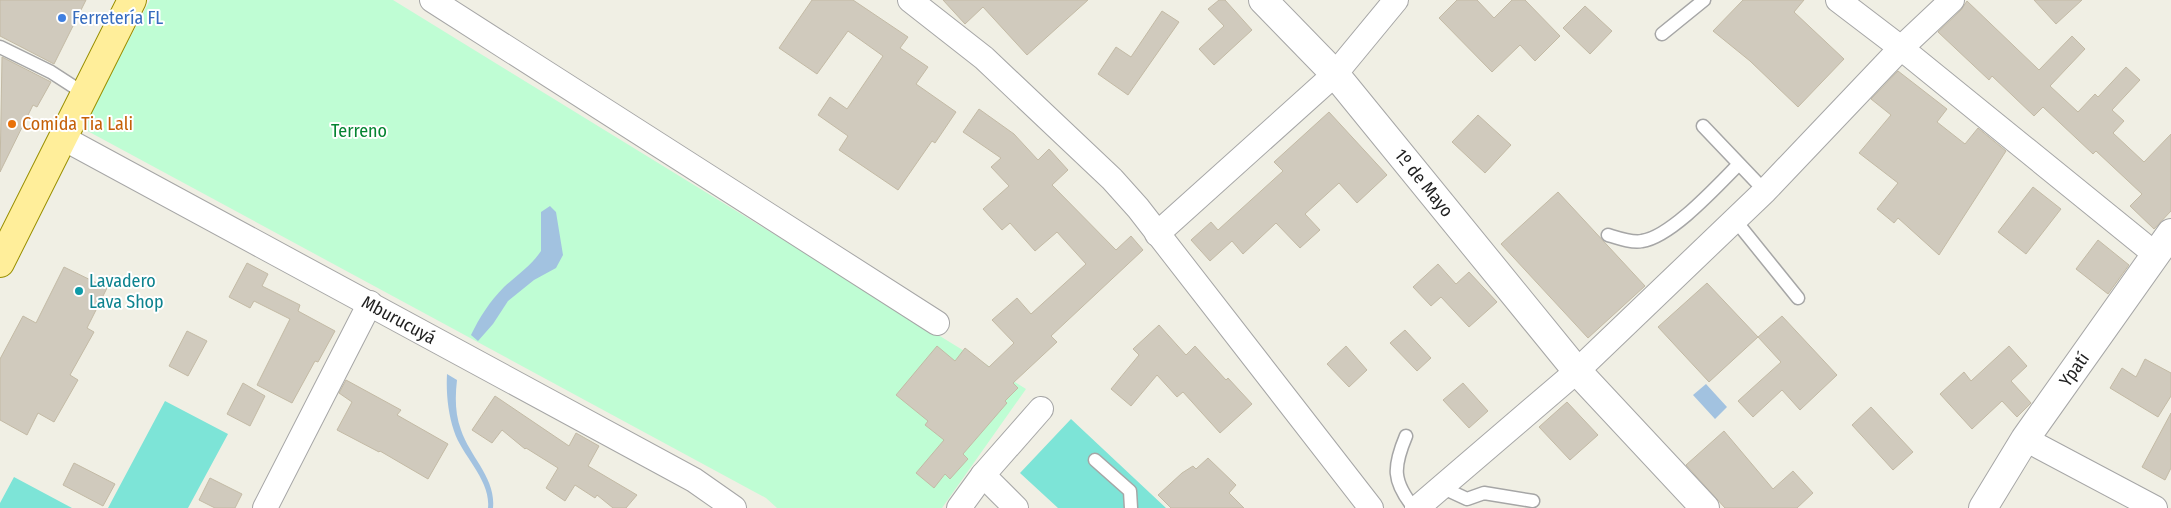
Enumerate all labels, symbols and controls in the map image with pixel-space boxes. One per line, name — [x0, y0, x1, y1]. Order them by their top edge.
place label: Ferretería FL — [72, 7, 163, 29]
marker: Ferretería FL — [56, 12, 68, 24]
place label: Comida Tia Lali — [22, 113, 133, 135]
marker: Comida Tia Lali — [6, 118, 18, 130]
park label: Terreno — [331, 120, 387, 142]
street label: 1º de Mayo — [1390, 145, 1458, 221]
place label: Lavadero Lava Shop — [89, 270, 164, 313]
marker: Lavadero Lava Shop — [73, 285, 85, 297]
street label: Mburucuyá — [358, 291, 440, 349]
street label: Ypatí — [2055, 348, 2094, 391]

